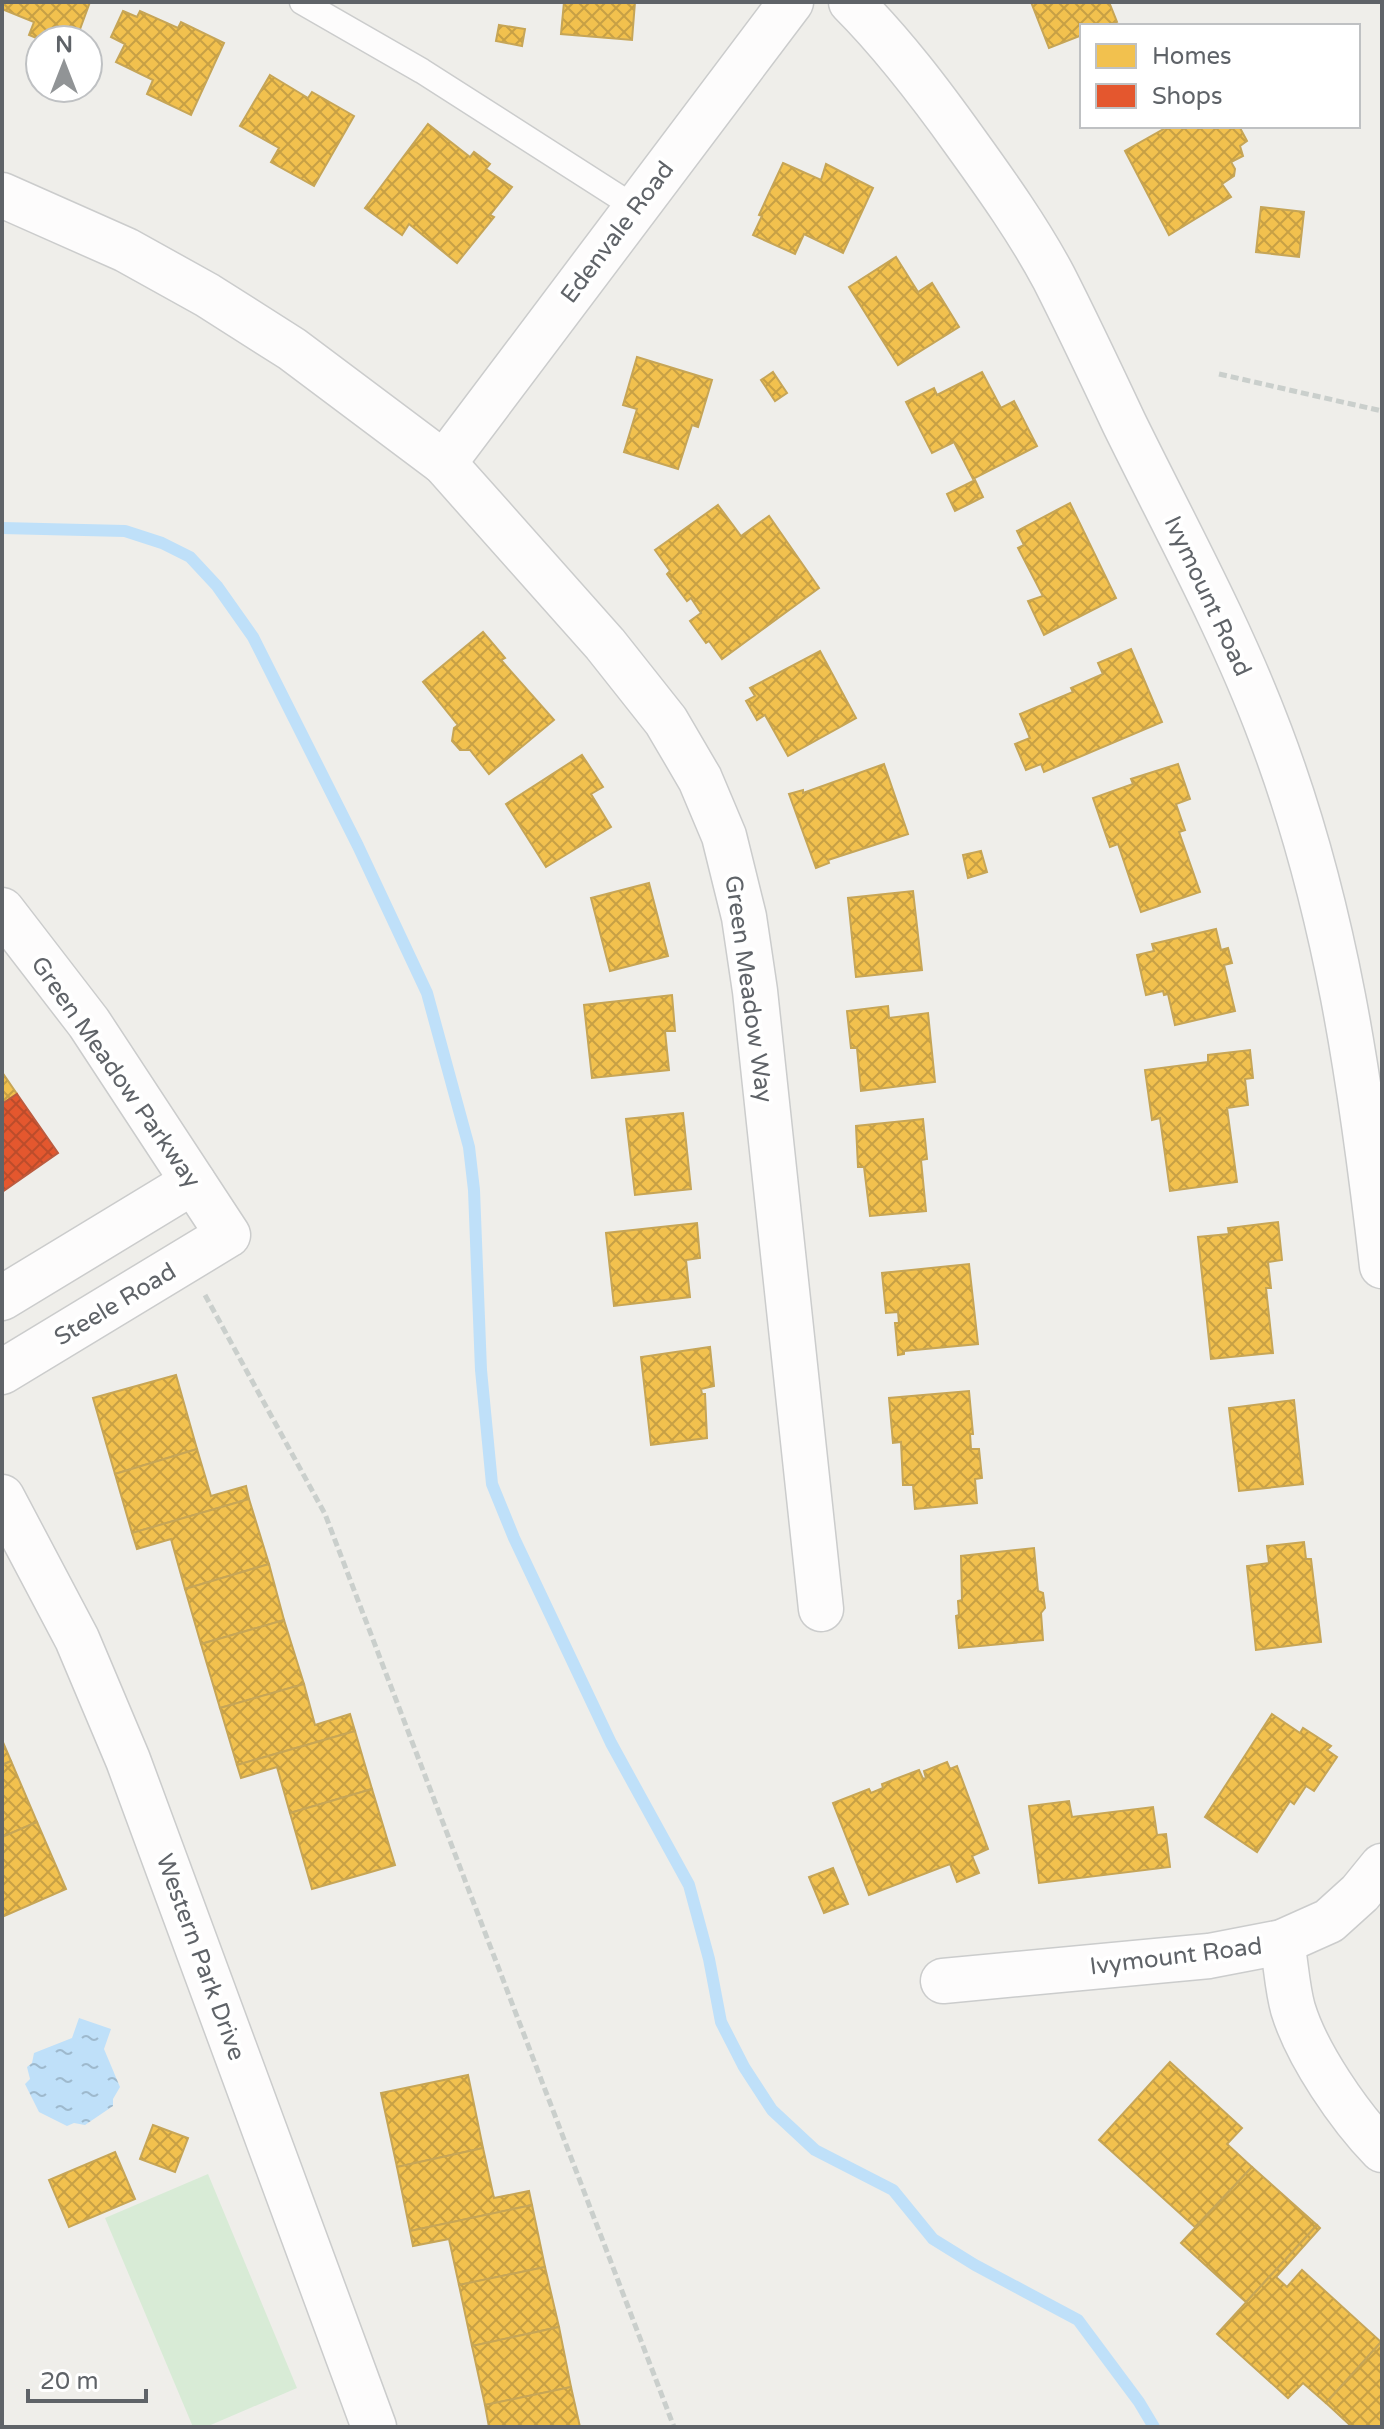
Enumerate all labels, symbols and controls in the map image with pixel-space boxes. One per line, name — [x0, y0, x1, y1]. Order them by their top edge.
north arrow — [24, 24, 104, 104]
legend — [1080, 24, 1360, 128]
text: N — [55, 32, 73, 58]
text: Homes — [1152, 42, 1232, 71]
text: Shops — [1152, 82, 1222, 111]
street label: Edenvale Road — [555, 156, 680, 309]
street label: Ivymount Road — [1158, 511, 1257, 681]
street label: Green Meadow Way — [718, 874, 779, 1105]
street label: Green Meadow Parkway — [25, 951, 207, 1194]
street label: Steele Road — [49, 1257, 181, 1352]
street label: Western Park Drive — [150, 1850, 251, 2064]
street label: Ivymount Road — [1088, 1932, 1264, 1981]
scale bar — [28, 2353, 146, 2403]
text: 20 m — [40, 2367, 98, 2396]

